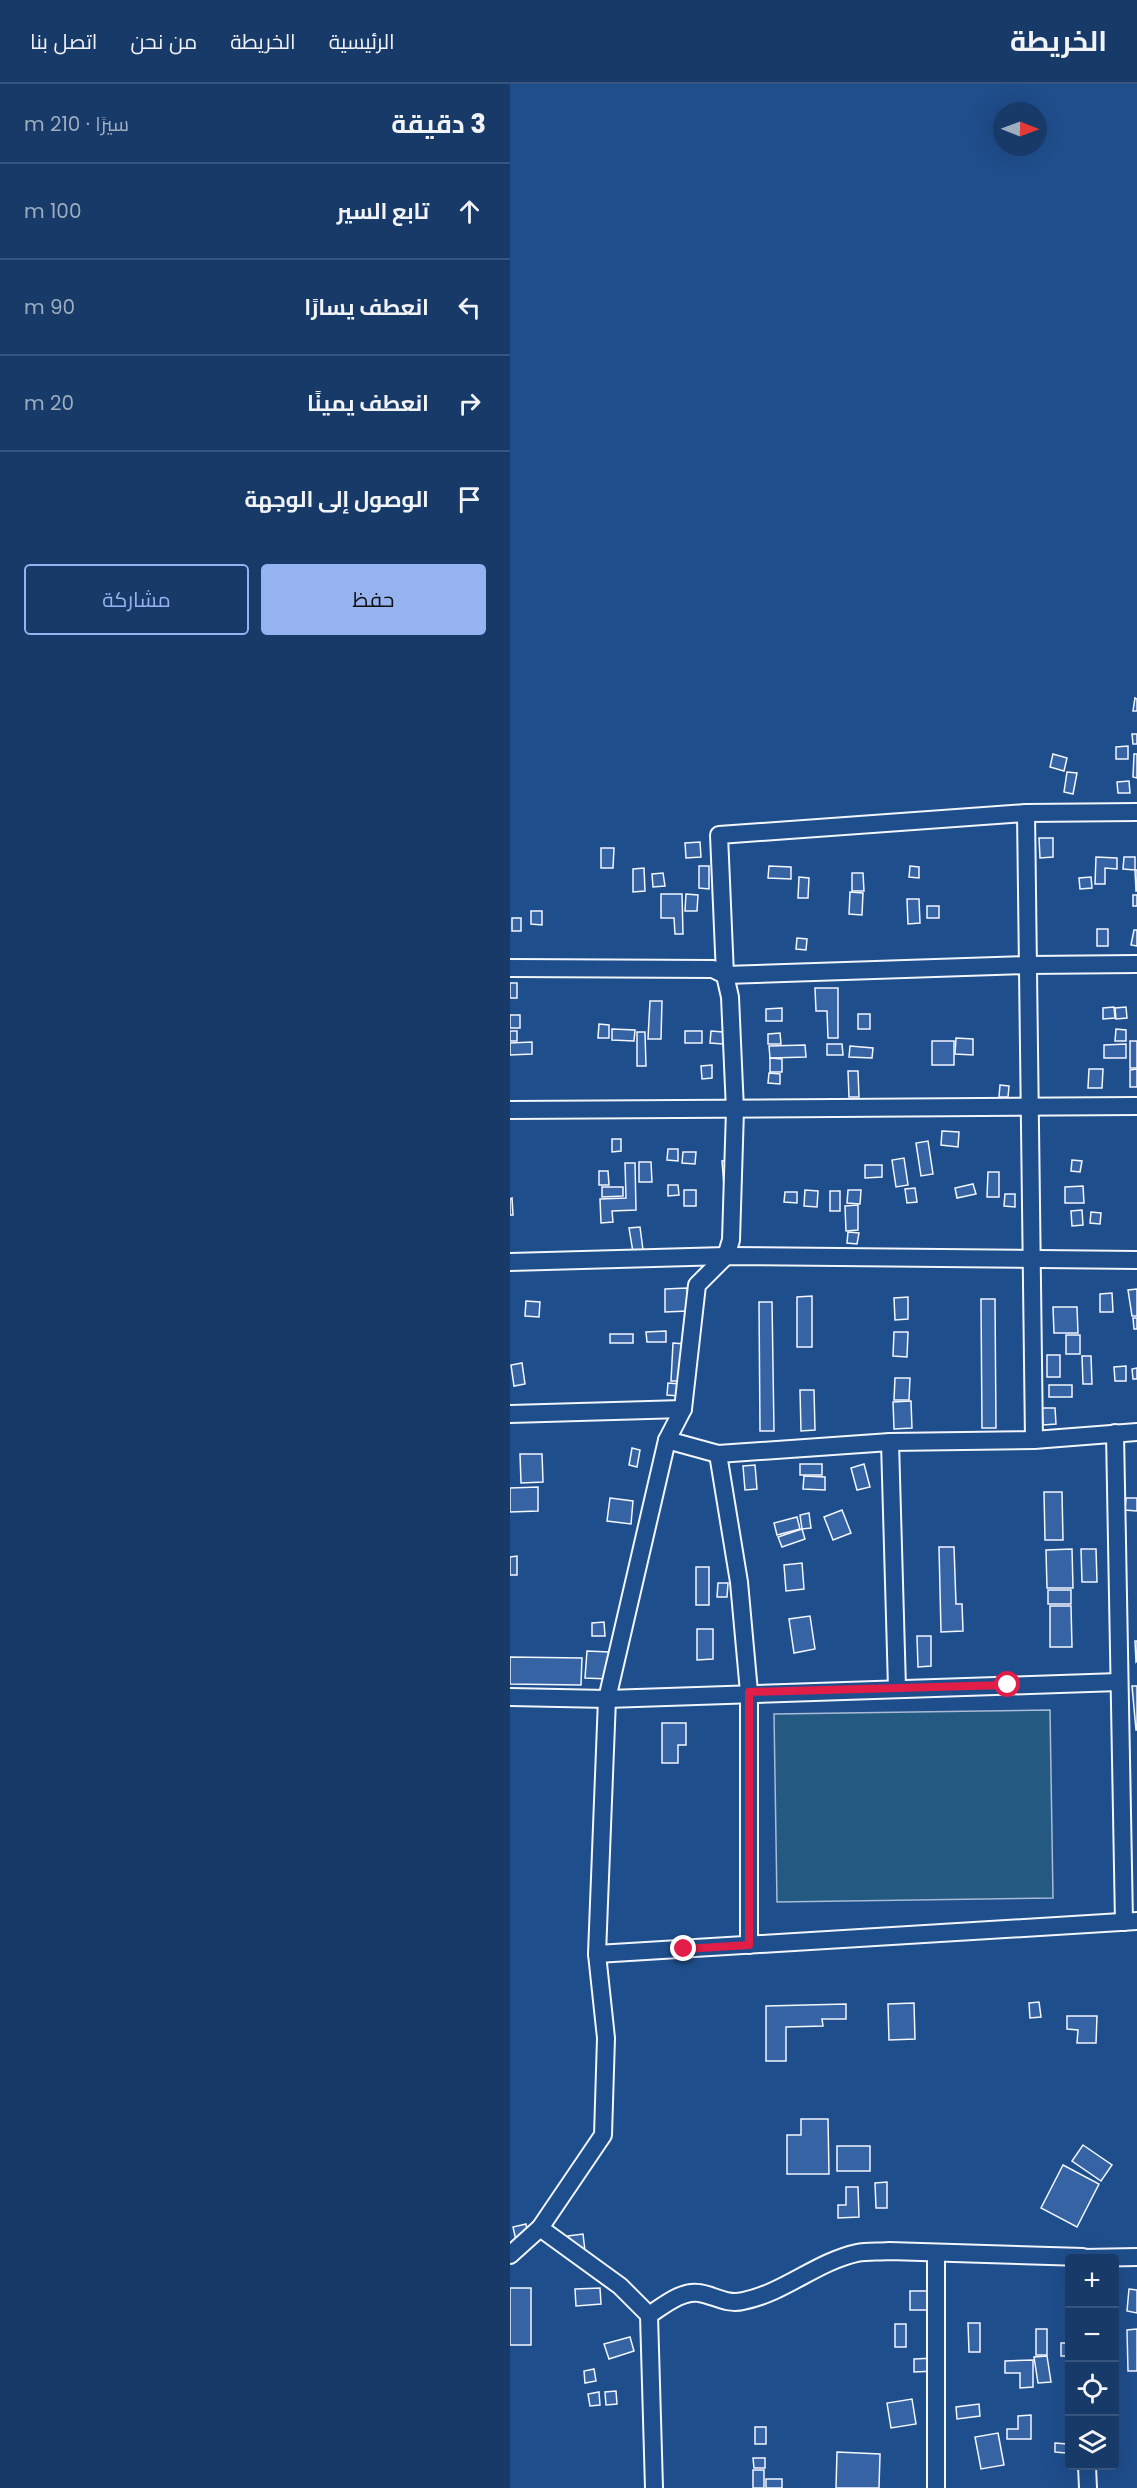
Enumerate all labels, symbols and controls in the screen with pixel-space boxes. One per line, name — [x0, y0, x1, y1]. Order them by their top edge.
text: الخريطة — [1010, 22, 1107, 61]
text: اتصل بنا — [30, 27, 97, 56]
text: من نحن — [130, 27, 197, 56]
text: الخريطة — [230, 27, 296, 56]
text: الرئيسية — [329, 27, 395, 56]
north arrow — [993, 102, 1047, 156]
text: 3 دقيقة — [391, 106, 486, 142]
text: سيرًا · 210 m — [24, 110, 129, 138]
icon: ahead — [453, 195, 486, 228]
text: تابع السير — [337, 196, 429, 227]
text: 100 m — [24, 197, 81, 225]
icon: left — [453, 291, 486, 324]
text: انعطف يسارًا — [304, 292, 429, 323]
text: 90 m — [24, 293, 75, 321]
icon: right — [453, 387, 486, 420]
text: انعطف يمينًا — [307, 388, 429, 419]
text: 20 m — [24, 389, 74, 417]
icon: arrive — [453, 483, 486, 516]
text: الوصول إلى الوجهة — [244, 484, 429, 515]
button: مشاركة — [24, 564, 249, 635]
button: حفظ — [261, 564, 486, 635]
route start — [994, 1671, 1020, 1697]
route end — [670, 1935, 696, 1961]
map controls — [1065, 2254, 1119, 2470]
button: + — [1065, 2254, 1119, 2308]
button: − — [1065, 2308, 1119, 2362]
button: locate — [1065, 2362, 1119, 2416]
button: layers — [1065, 2416, 1119, 2470]

